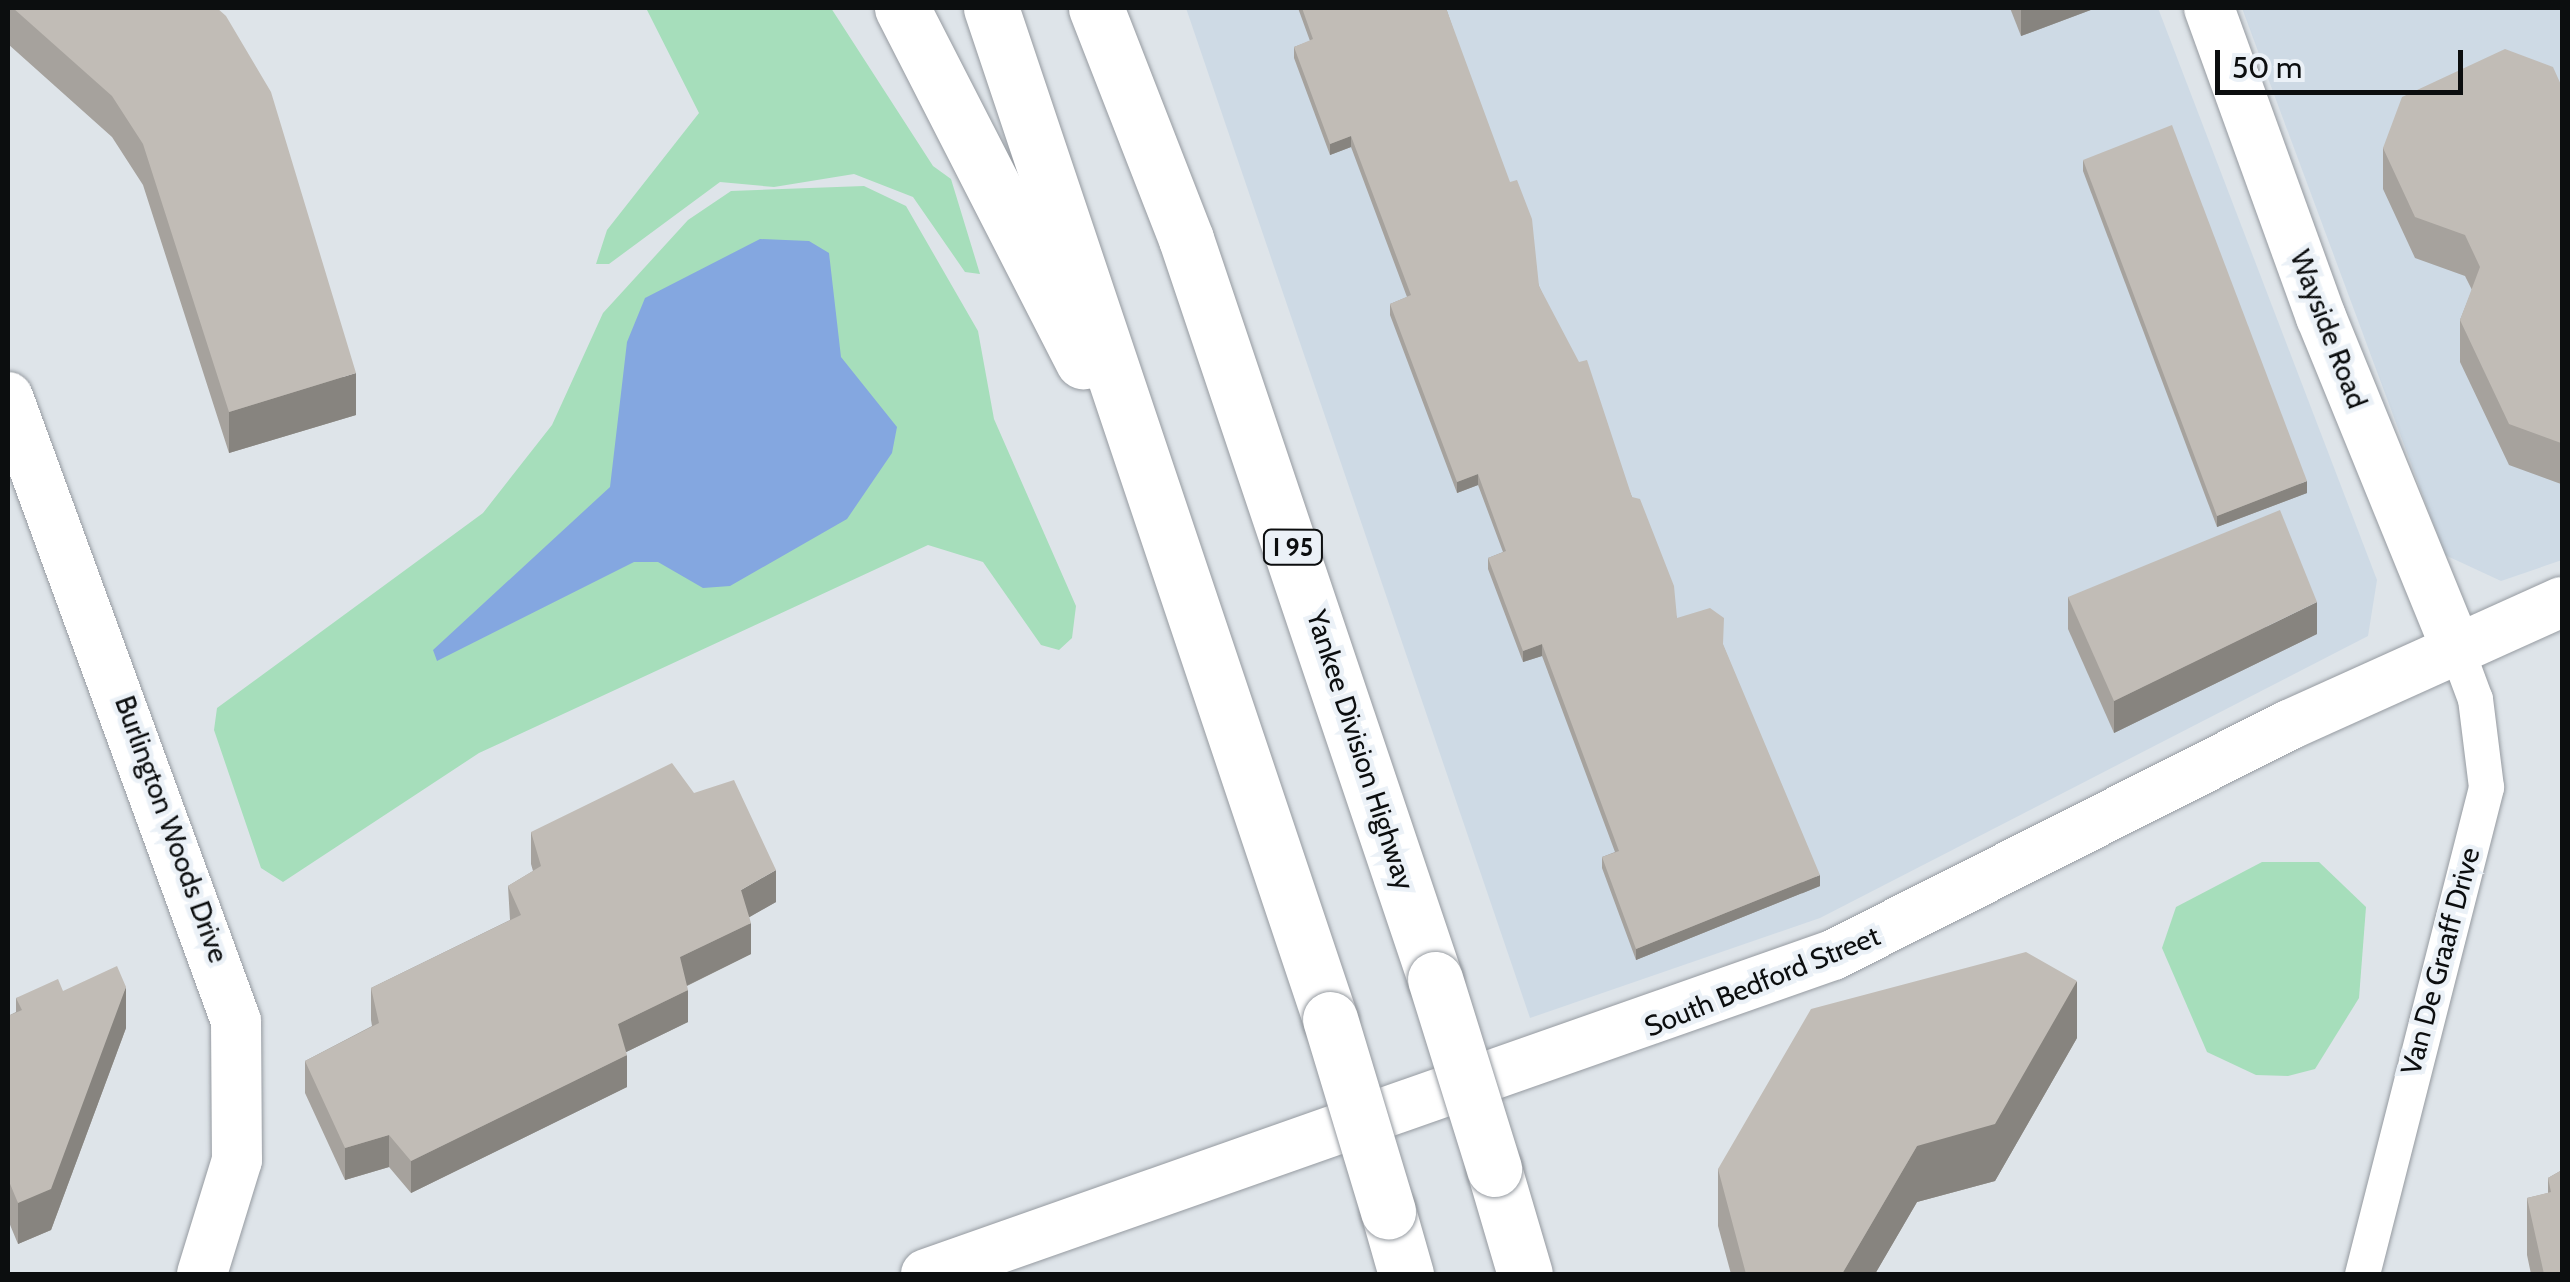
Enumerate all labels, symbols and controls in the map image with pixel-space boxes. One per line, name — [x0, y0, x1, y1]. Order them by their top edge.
scale bar — [2220, 30, 2468, 92]
text: 50 m — [2232, 49, 2302, 86]
street label: Wayside Road — [2283, 245, 2375, 413]
road number: I 95 — [1260, 527, 1326, 567]
street label: Yankee Division Highway — [1300, 606, 1422, 894]
street label: Burlington Woods Drive — [108, 691, 236, 967]
street label: Van De Graaff Drive — [2394, 844, 2486, 1078]
street label: South Bedford Street — [1640, 918, 1884, 1044]

